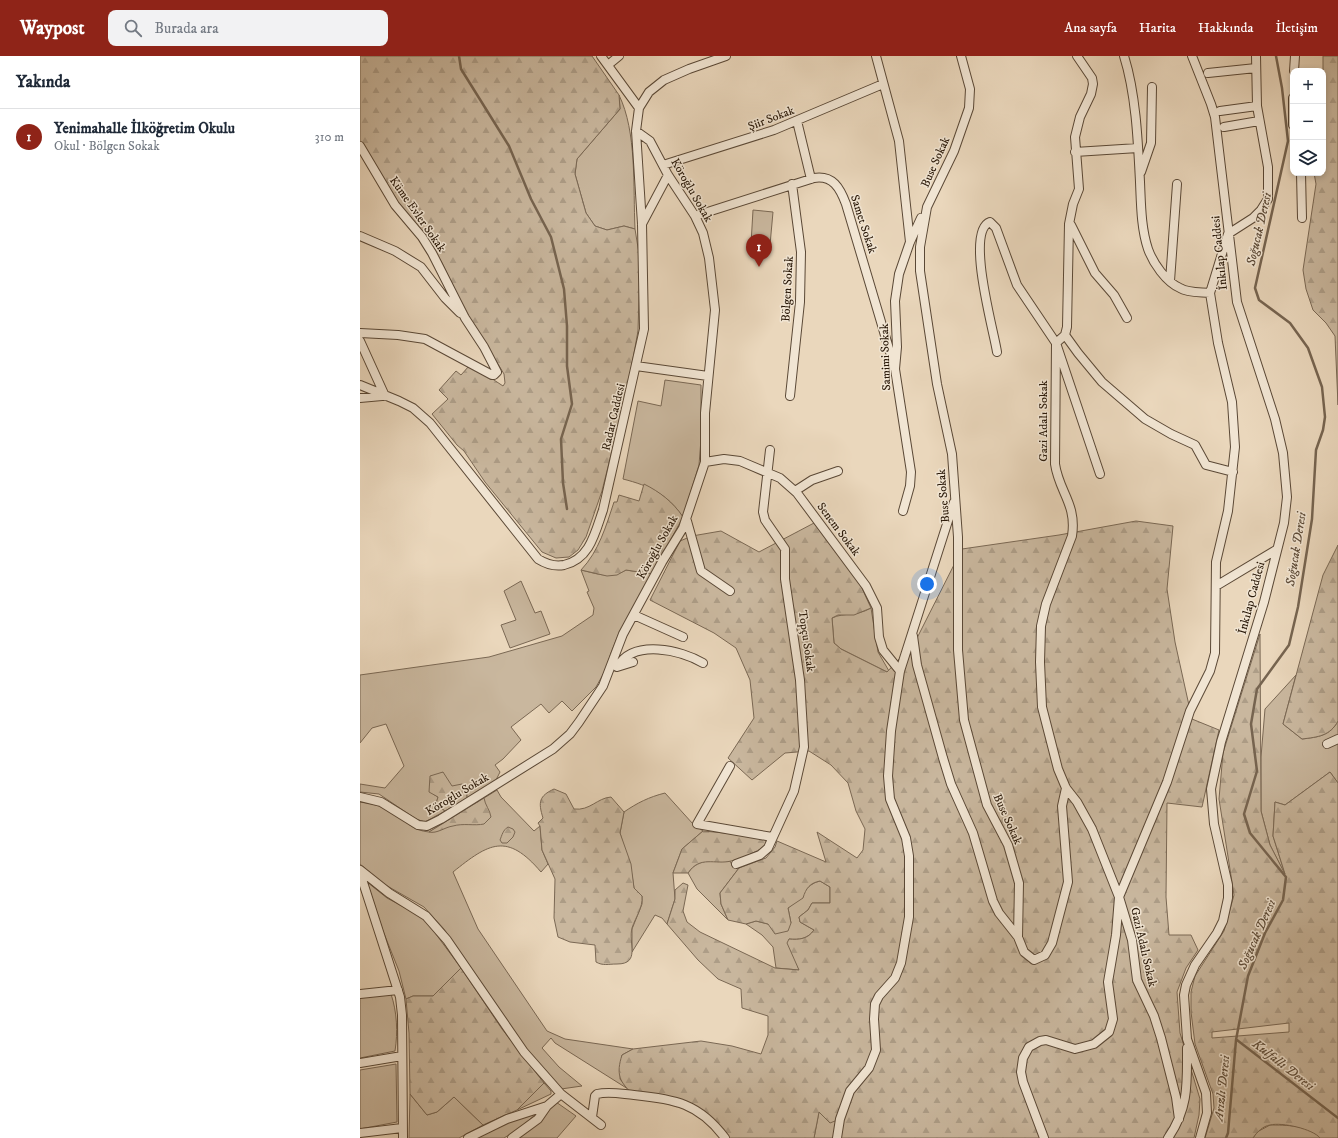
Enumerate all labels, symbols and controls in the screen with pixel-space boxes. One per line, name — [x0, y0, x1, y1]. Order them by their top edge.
search box — [108, 10, 388, 46]
text: Waypost — [20, 17, 84, 40]
icon: search — [122, 17, 144, 39]
text: Burada ara — [154, 19, 219, 38]
text: Ana sayfa — [1064, 19, 1117, 37]
text: Harita — [1139, 19, 1176, 37]
text: Hakkında — [1198, 19, 1253, 37]
text: İletişim — [1275, 19, 1318, 37]
map controls — [1290, 68, 1326, 176]
button: + — [1290, 68, 1326, 104]
text: Yakında — [16, 71, 70, 93]
street label: Şiir Sokak — [746, 103, 797, 134]
button: − — [1290, 104, 1326, 140]
text: Yenimahalle İlköğretim Okulu — [54, 119, 235, 138]
text: 1 — [27, 129, 31, 145]
text: 310 m — [315, 129, 344, 145]
street label: Buse Sokak — [918, 134, 953, 190]
text: Okul · Bölgen Sokak — [54, 138, 160, 154]
button: layers — [1290, 140, 1326, 176]
street label: Köroğlu Sokak — [667, 156, 716, 225]
street label: Küme Evler Sokak — [386, 174, 449, 255]
water label: Soğucak Deresi — [1243, 189, 1276, 268]
street label: Samet Sokak — [847, 193, 880, 255]
street label: İnkılap Caddesi — [1208, 215, 1231, 291]
pin: 1 — [746, 234, 772, 267]
street label: Bölgen Sokak — [778, 256, 797, 322]
street label: Samimi Sokak — [877, 323, 894, 391]
street label: Gazi Adalı Sokak — [1036, 380, 1051, 462]
street label: Radar Caddesi — [598, 382, 628, 452]
street label: Buse Sokak — [934, 468, 953, 524]
street label: Senem Sokak — [814, 500, 864, 559]
water label: Soğucak Deresi — [1282, 509, 1310, 588]
street label: Köroğlu Sokak — [634, 512, 681, 582]
street label: İnkılap Caddesi — [1235, 560, 1268, 636]
your location — [917, 574, 937, 594]
street label: Topçu Sokak — [795, 609, 818, 673]
street label: Köroğlu Sokak — [423, 770, 492, 819]
street label: Buse Sokak — [990, 791, 1025, 847]
water label: Soğucak Deresi — [1234, 896, 1280, 973]
street label: Gazi Adalı Sokak — [1127, 906, 1160, 989]
water label: Kulfallı Deresi — [1248, 1035, 1319, 1095]
water label: Arızlı Deresi — [1210, 1053, 1234, 1124]

